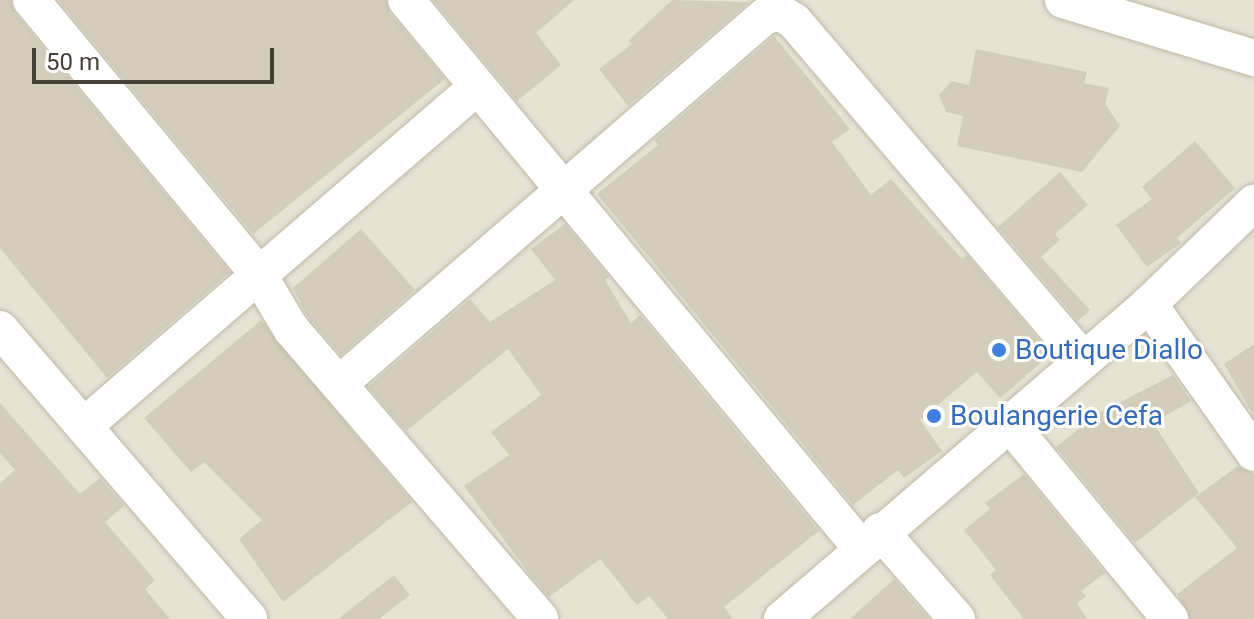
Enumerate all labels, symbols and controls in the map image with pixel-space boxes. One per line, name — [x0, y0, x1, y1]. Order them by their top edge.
scale bar — [36, 32, 278, 82]
text: 50 m — [46, 48, 100, 76]
place label: Boutique Diallo — [1015, 333, 1203, 367]
marker: Boutique Diallo — [990, 341, 1008, 359]
place label: Boulangerie Cefa — [950, 399, 1163, 433]
marker: Boulangerie Cefa — [925, 407, 943, 425]

